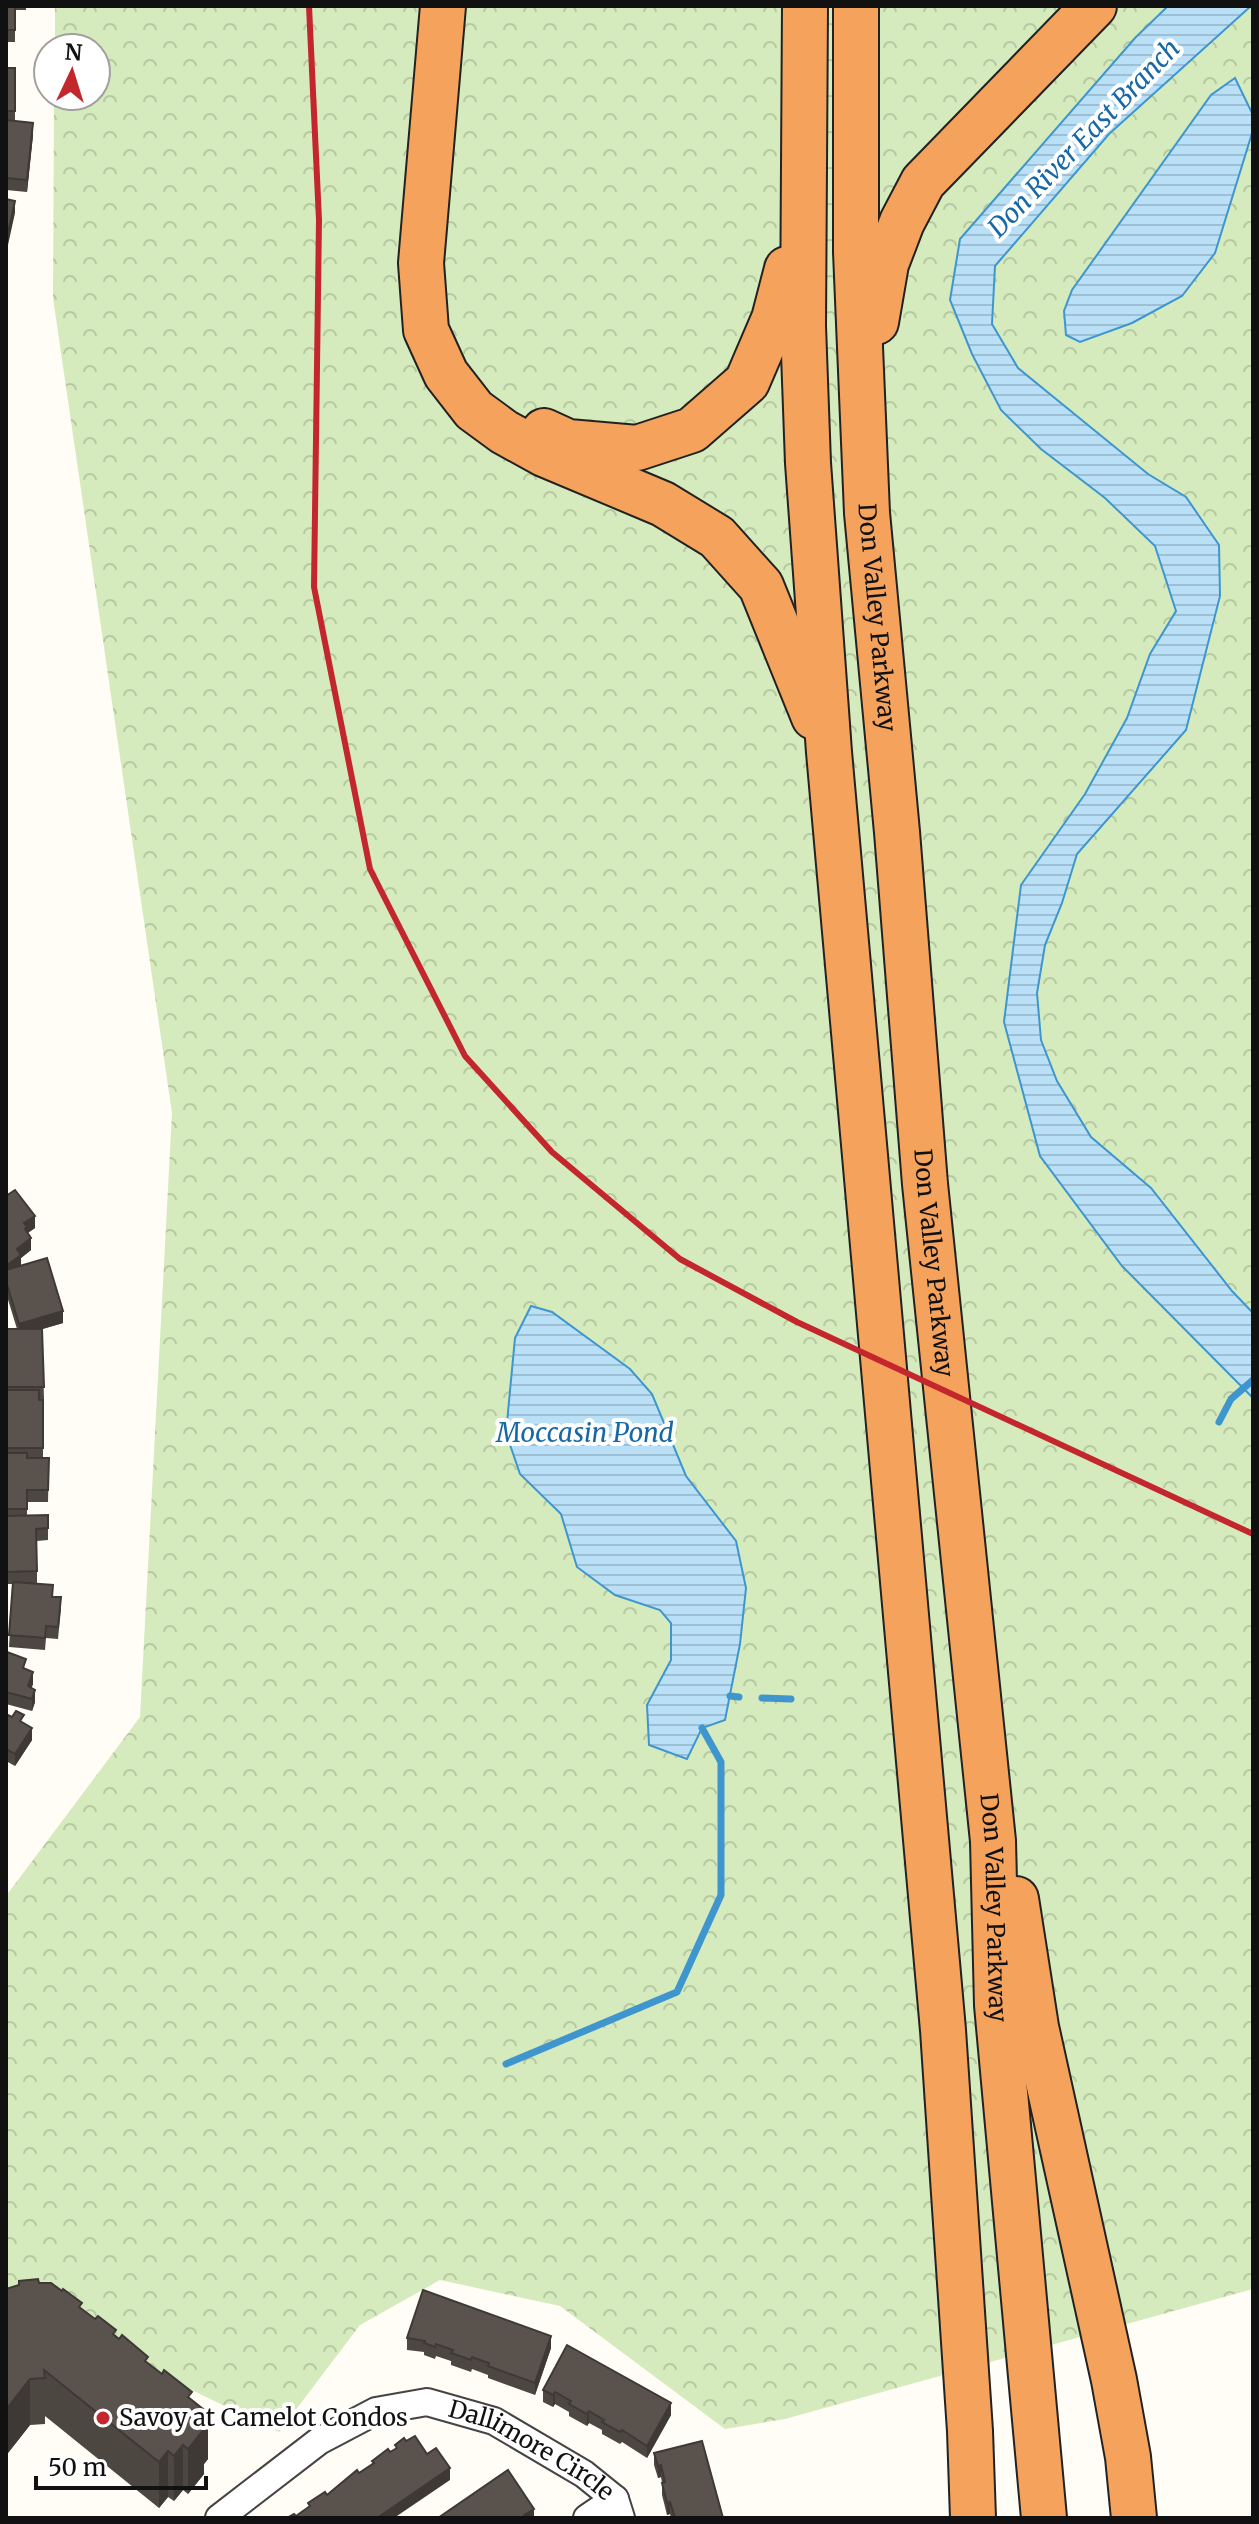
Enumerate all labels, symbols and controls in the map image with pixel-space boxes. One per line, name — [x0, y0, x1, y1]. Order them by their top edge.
north arrow — [32, 32, 112, 112]
water label: Don River East Branch — [980, 32, 1187, 244]
text: N — [64, 37, 84, 67]
street label: Don Valley Parkway — [852, 503, 903, 733]
street label: Don Valley Parkway — [907, 1148, 961, 1378]
water label: Moccasin Pond — [495, 1416, 674, 1449]
street label: Don Valley Parkway — [973, 1792, 1015, 2024]
street label: Dallimore Circle — [445, 2393, 621, 2507]
place label: Savoy at Camelot Condos — [119, 2402, 408, 2433]
marker: Savoy at Camelot Condos — [94, 2409, 112, 2427]
scale bar — [36, 2440, 206, 2490]
text: 50 m — [48, 2452, 107, 2483]

